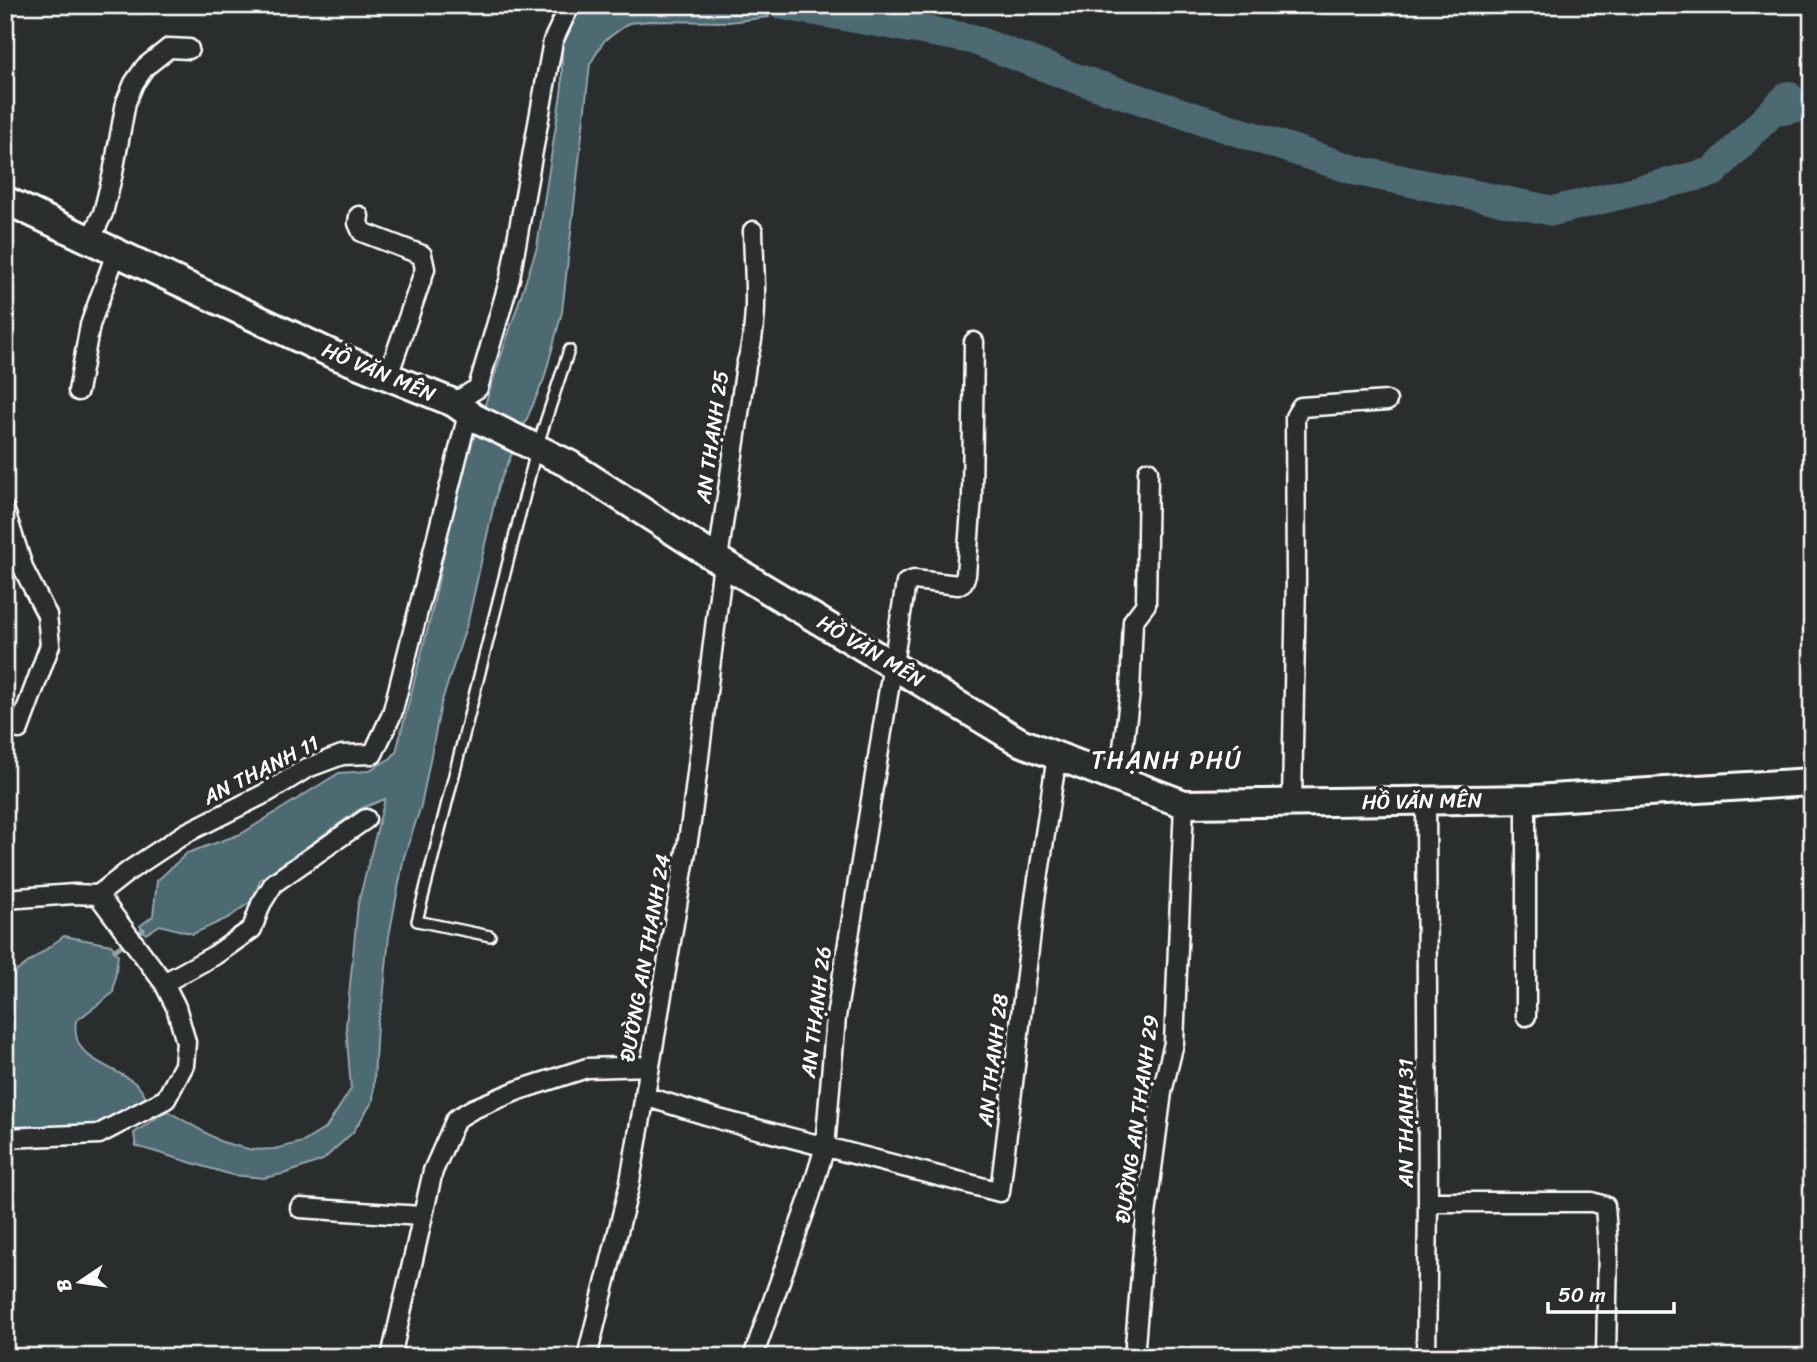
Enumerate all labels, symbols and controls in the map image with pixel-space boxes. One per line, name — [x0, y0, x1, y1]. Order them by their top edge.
street label: HỒ VĂN MÊN — [316, 331, 442, 413]
street label: AN THẠNH 25 — [684, 368, 740, 507]
street label: HỒ VĂN MÊN — [810, 604, 933, 699]
street label: AN THẠNH 11 — [195, 724, 326, 816]
district label: THẠNH PHÚ — [1091, 739, 1243, 781]
street label: HỒ VĂN MÊN — [1361, 781, 1483, 821]
street label: ĐƯỜNG AN THẠNH 24 — [608, 851, 682, 1065]
street label: AN THẠNH 26 — [789, 944, 843, 1081]
street label: AN THẠNH 28 — [966, 991, 1020, 1129]
street label: ĐƯỜNG AN THẠNH 29 — [1104, 1012, 1170, 1226]
street label: AN THẠNH 31 — [1387, 1058, 1425, 1189]
north arrow — [46, 1246, 116, 1316]
scale bar — [1548, 1271, 1674, 1315]
text: B — [46, 1276, 81, 1295]
text: 50 m — [1558, 1276, 1606, 1314]

